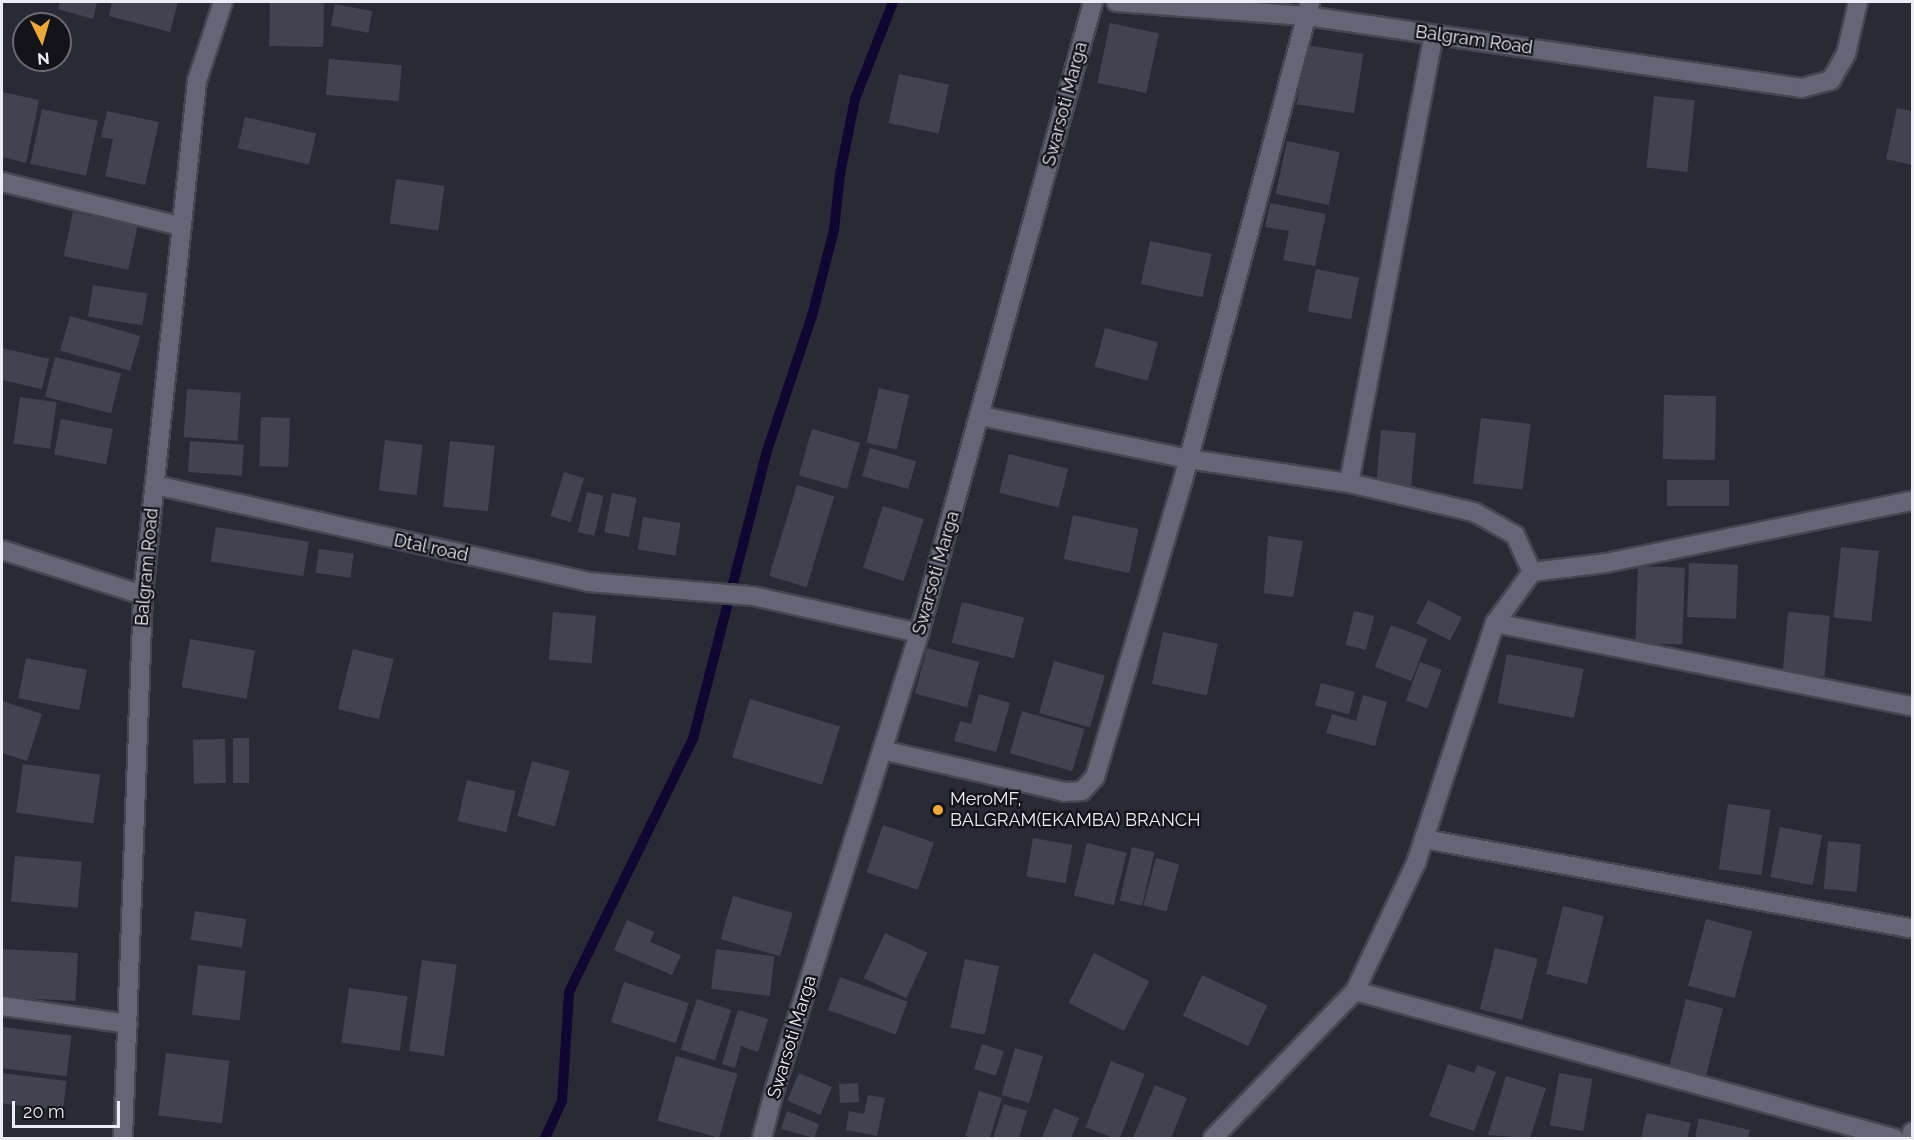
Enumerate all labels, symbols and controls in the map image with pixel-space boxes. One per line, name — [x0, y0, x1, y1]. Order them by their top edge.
north arrow — [12, 12, 72, 72]
street label: Balgram Road — [1414, 21, 1534, 59]
street label: Swarsoti Marga — [1038, 40, 1092, 168]
text: N — [37, 48, 50, 68]
street label: Balgram Road — [131, 507, 163, 627]
street label: Swarsoti Marga — [908, 509, 964, 637]
street label: Dtal road — [392, 530, 470, 566]
place label: MeroMF, BALGRAM(EKAMBA) BRANCH — [950, 789, 1200, 832]
marker: MeroMF, BALGRAM(EKAMBA) BRANCH — [931, 803, 945, 817]
street label: Swarsoti Marga — [763, 973, 821, 1101]
scale bar — [15, 1089, 123, 1127]
text: 20 m — [23, 1101, 65, 1122]

